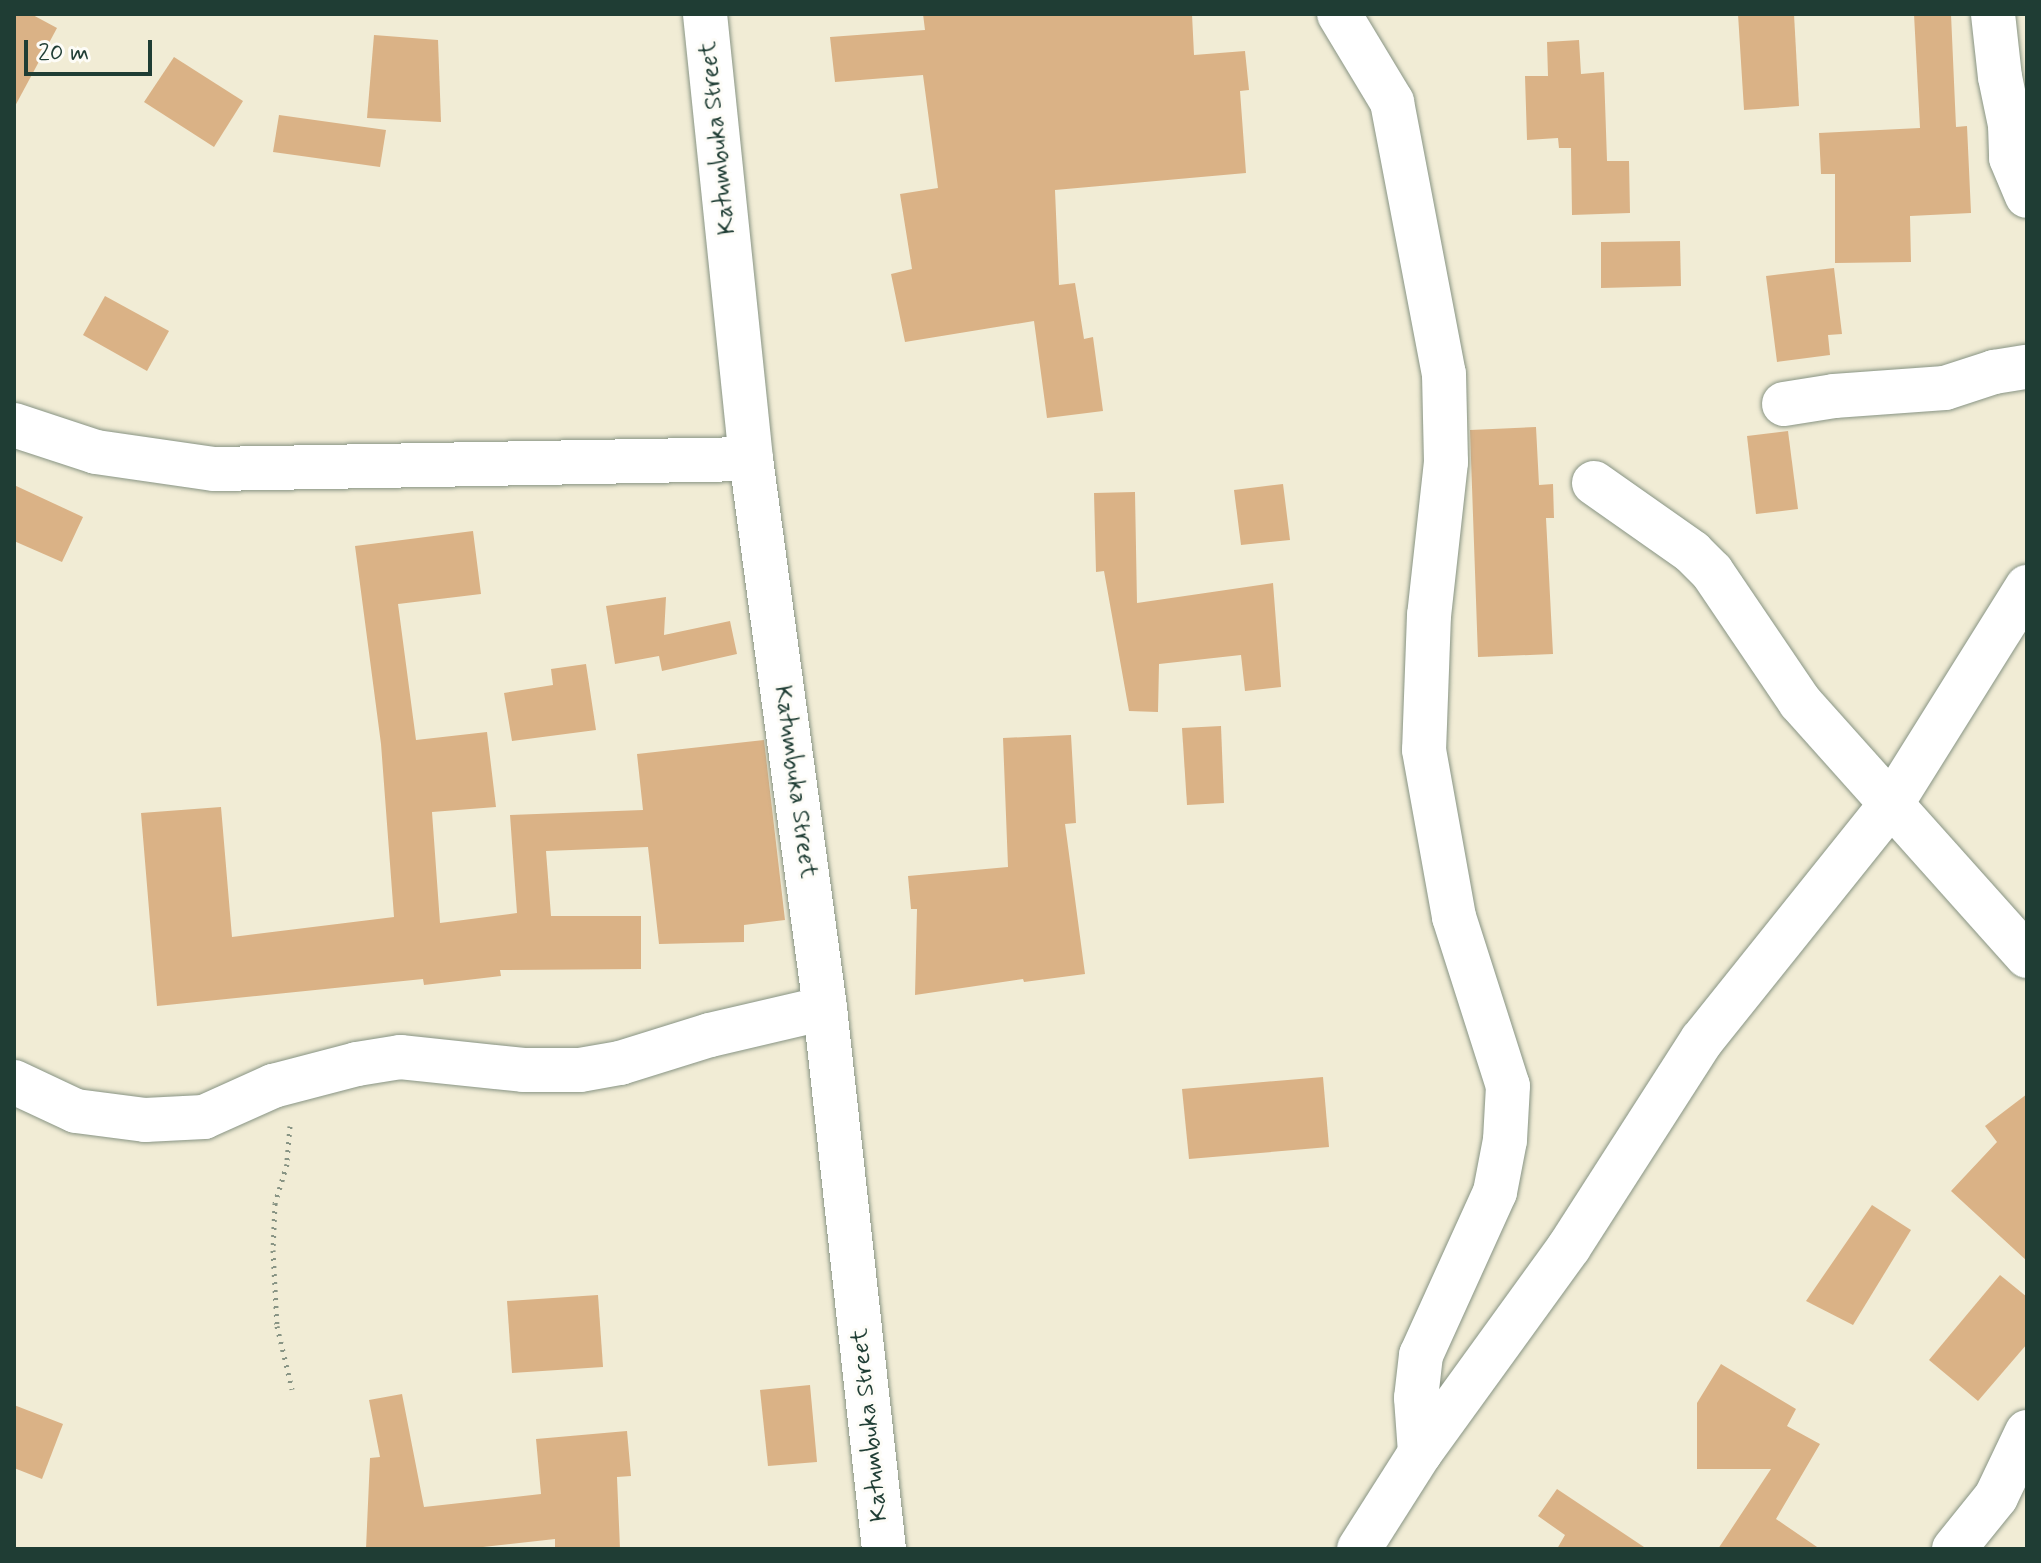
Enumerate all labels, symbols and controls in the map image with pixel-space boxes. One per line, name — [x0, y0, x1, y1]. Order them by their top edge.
scale bar — [28, 24, 156, 74]
text: 20 m — [38, 38, 89, 69]
street label: Katumbuka Street — [694, 40, 742, 236]
street label: Katumbuka Street — [767, 684, 823, 880]
street label: Katumbuka Street — [846, 1327, 894, 1523]

